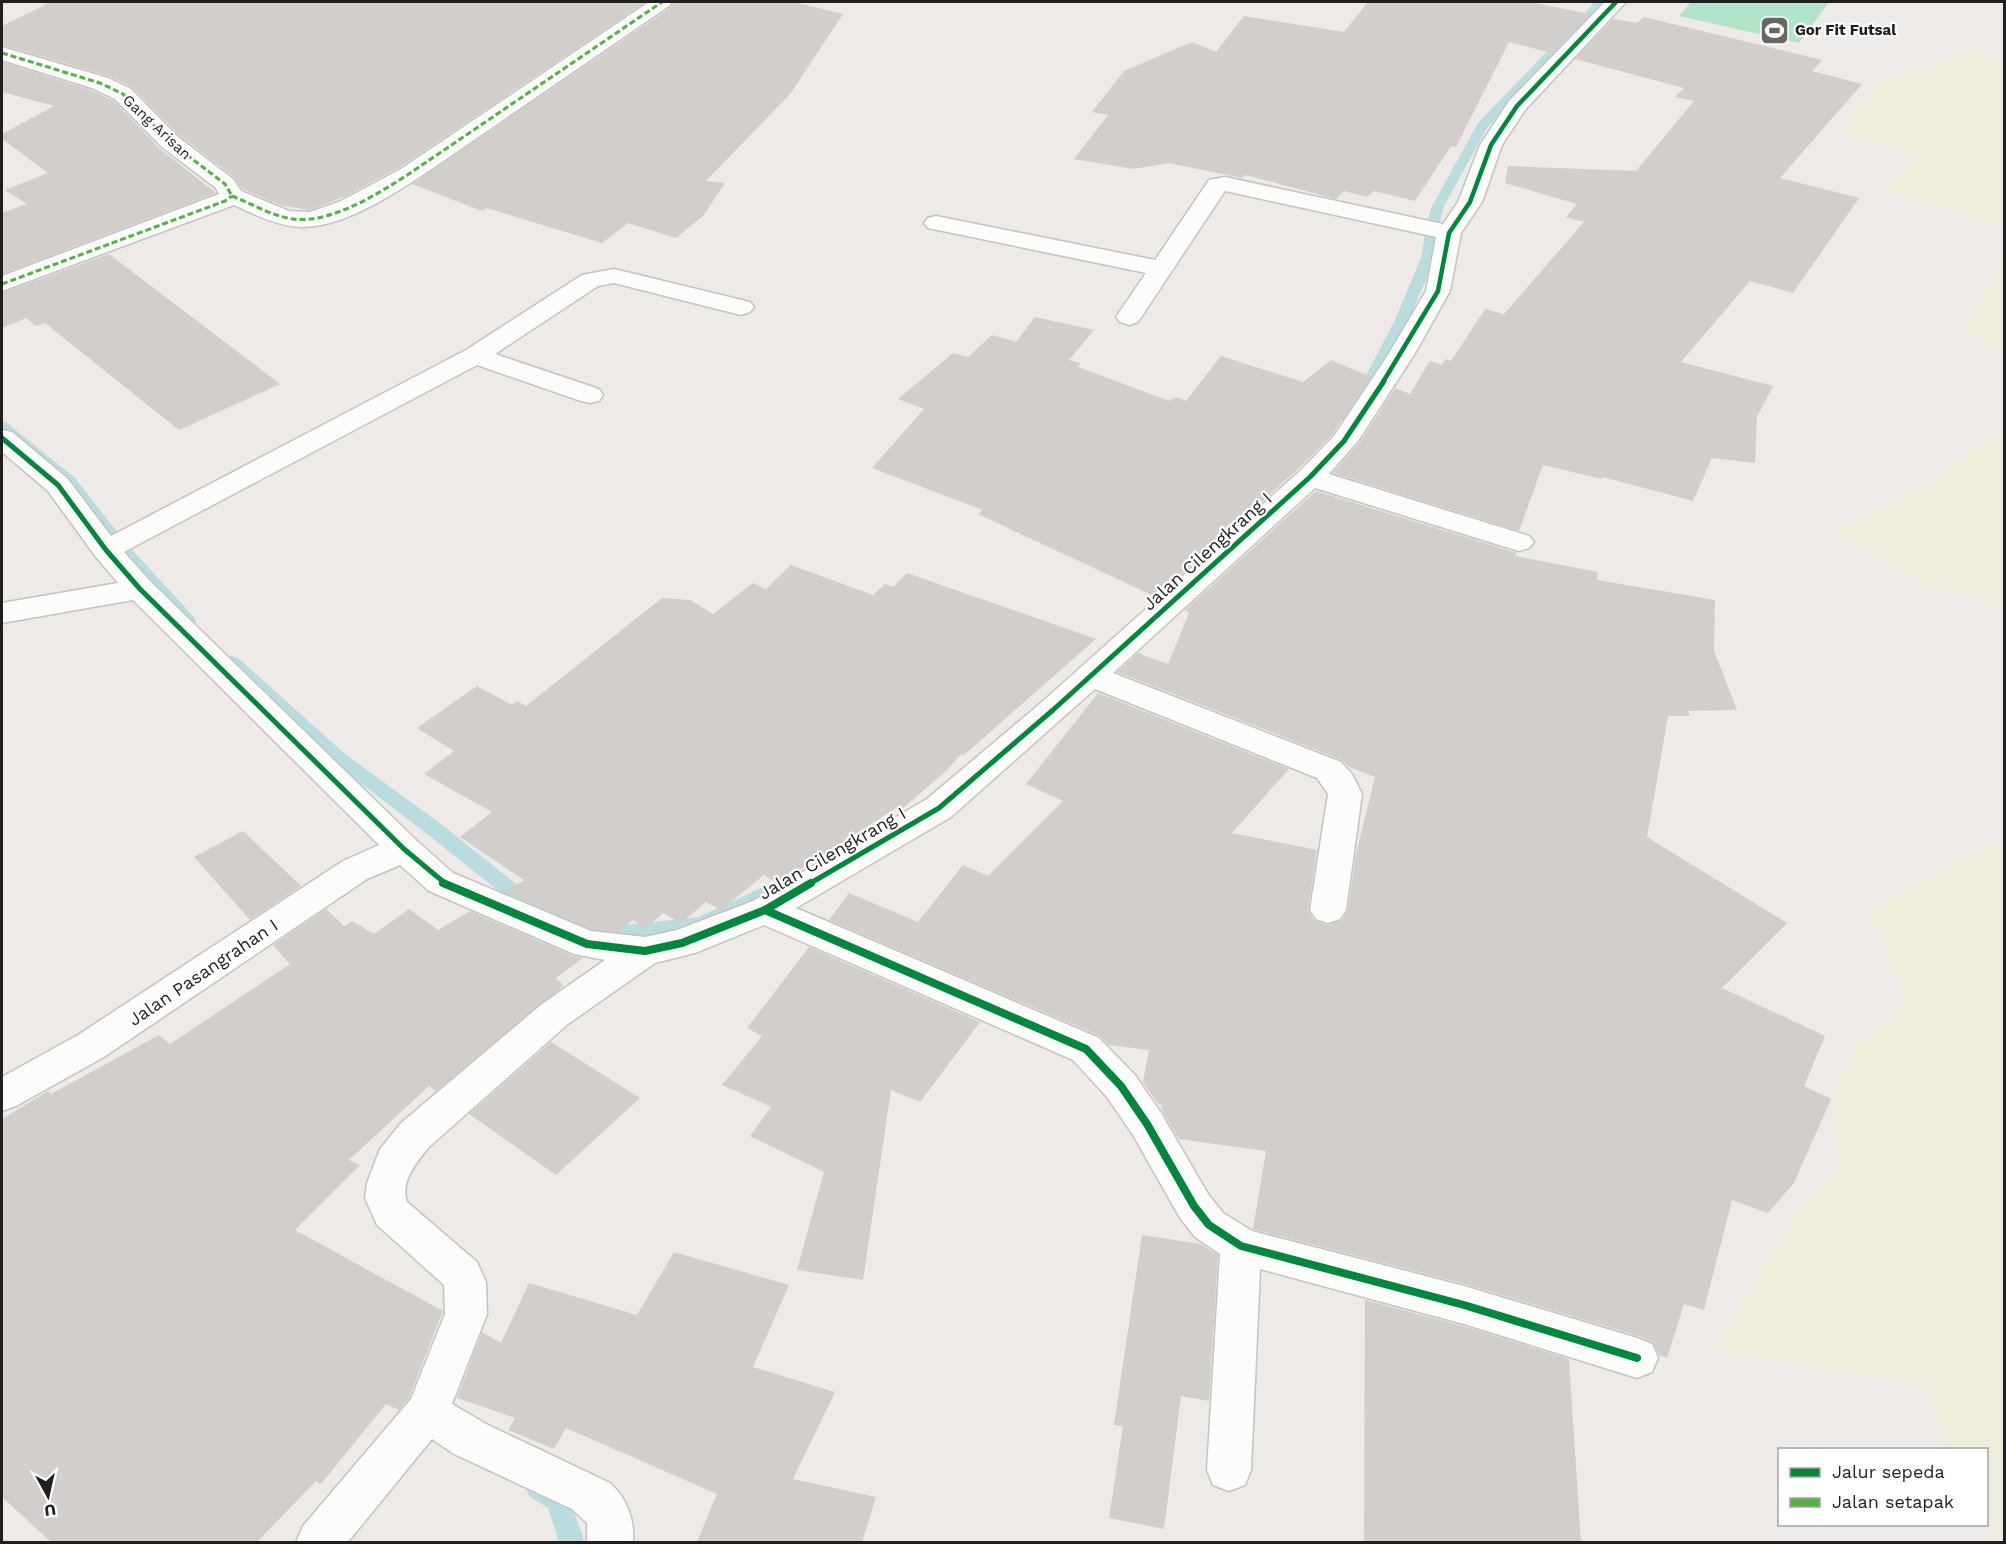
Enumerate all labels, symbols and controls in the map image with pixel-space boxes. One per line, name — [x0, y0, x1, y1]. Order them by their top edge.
sports icon: Gor Fit Futsal — [1758, 14, 1790, 46]
place label: Gor Fit Futsal — [1795, 21, 1896, 39]
street label: Gang Arisan — [119, 91, 195, 163]
street label: Jalan Cilengkrang I — [1138, 488, 1276, 614]
street label: Jalan Cilengkrang I — [755, 802, 909, 904]
street label: Jalan Pasangrahan I — [124, 914, 282, 1030]
legend — [1778, 1448, 1988, 1526]
text: Jalur sepeda — [1832, 1461, 1945, 1482]
north arrow — [18, 1466, 78, 1526]
text: Jalan setapak — [1832, 1491, 1954, 1512]
text: U — [43, 1500, 57, 1521]

